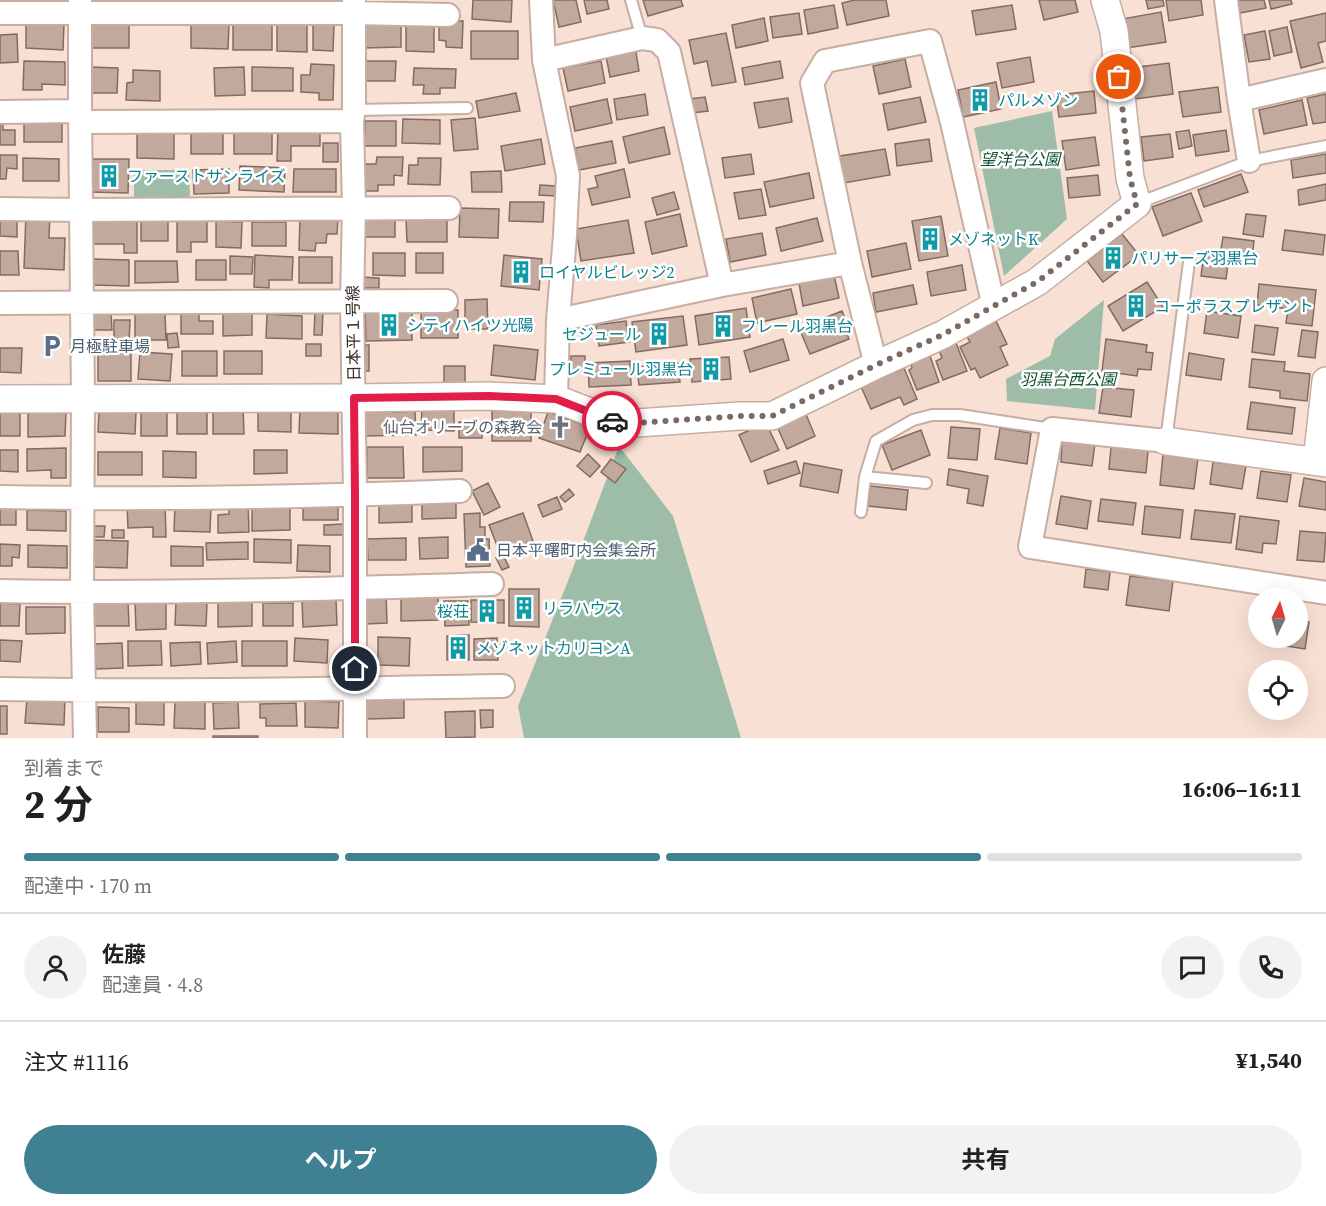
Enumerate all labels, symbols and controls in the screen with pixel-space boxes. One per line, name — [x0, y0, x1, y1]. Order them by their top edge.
pin — [1093, 51, 1144, 102]
icon: bag — [1102, 60, 1135, 93]
building icon: パルメゾン — [967, 87, 993, 113]
place label: パルメゾン — [998, 89, 1078, 111]
park label: 望洋台公園 — [980, 148, 1062, 170]
building icon: ファーストサンライズ — [96, 163, 122, 189]
place label: ファーストサンライズ — [127, 165, 286, 187]
building icon: メゾネットK — [917, 226, 943, 252]
place label: メゾネットK — [948, 228, 1039, 250]
building icon: パリサーズ羽黒台 — [1100, 245, 1126, 271]
place label: パリサーズ羽黒台 — [1131, 247, 1258, 269]
building icon: ロイヤルビレッジ2 — [508, 259, 534, 285]
place label: ロイヤルビレッジ2 — [539, 261, 675, 283]
street label: 日本平１号線 — [341, 285, 365, 381]
building icon: コーポラスプレザント — [1123, 293, 1149, 319]
place label: コーポラスプレザント — [1154, 295, 1314, 317]
building icon: シティハイツ光陽 — [376, 312, 402, 338]
building icon: フレール羽黒台 — [710, 313, 736, 339]
place label: シティハイツ光陽 — [407, 314, 534, 336]
place label: フレール羽黒台 — [741, 315, 853, 337]
building icon: セジュール — [646, 321, 672, 347]
place label: セジュール — [562, 323, 641, 345]
parking icon: 月極駐車場 — [39, 333, 65, 359]
place label: 月極駐車場 — [70, 335, 150, 357]
building icon: プレミュール羽黒台 — [698, 356, 724, 382]
place label: プレミュール羽黒台 — [549, 358, 693, 380]
park label: 羽黒台西公園 — [1020, 368, 1118, 390]
courier — [582, 391, 642, 451]
icon: car — [596, 405, 629, 438]
church icon: 仙台オリーブの森教会 — [547, 414, 573, 440]
place label: 仙台オリーブの森教会 — [383, 416, 542, 438]
public building icon: 日本平曙町内会集会所 — [465, 537, 491, 563]
place label: 日本平曙町内会集会所 — [496, 539, 656, 561]
north arrow — [1248, 588, 1308, 648]
map controls — [1248, 588, 1308, 720]
building icon: リラハウス — [511, 595, 537, 621]
place label: リラハウス — [542, 597, 622, 619]
building icon: 桜荘 — [474, 598, 500, 624]
place label: 桜荘 — [437, 600, 469, 622]
building icon: メゾネットカリヨンA — [445, 635, 471, 661]
place label: メゾネットカリヨンA — [476, 637, 631, 659]
pin — [329, 643, 380, 694]
icon: home — [338, 652, 371, 685]
button: locate — [1248, 660, 1308, 720]
text: 到着まで — [24, 754, 104, 782]
text: 16:06–16:11 — [1182, 774, 1302, 804]
text: 2 分 — [24, 778, 92, 831]
text: 配達中 · 170 m — [24, 872, 152, 900]
button: person — [24, 936, 87, 999]
button: chat — [1161, 936, 1224, 999]
button: phone — [1239, 936, 1302, 999]
text: 佐藤 — [102, 939, 146, 969]
text: 配達員 · 4.8 — [102, 971, 203, 999]
text: ¥1,540 — [1236, 1045, 1302, 1075]
text: 注文 #1116 — [24, 1047, 129, 1077]
button: ヘルプ — [24, 1125, 657, 1194]
button: 共有 — [669, 1125, 1302, 1194]

